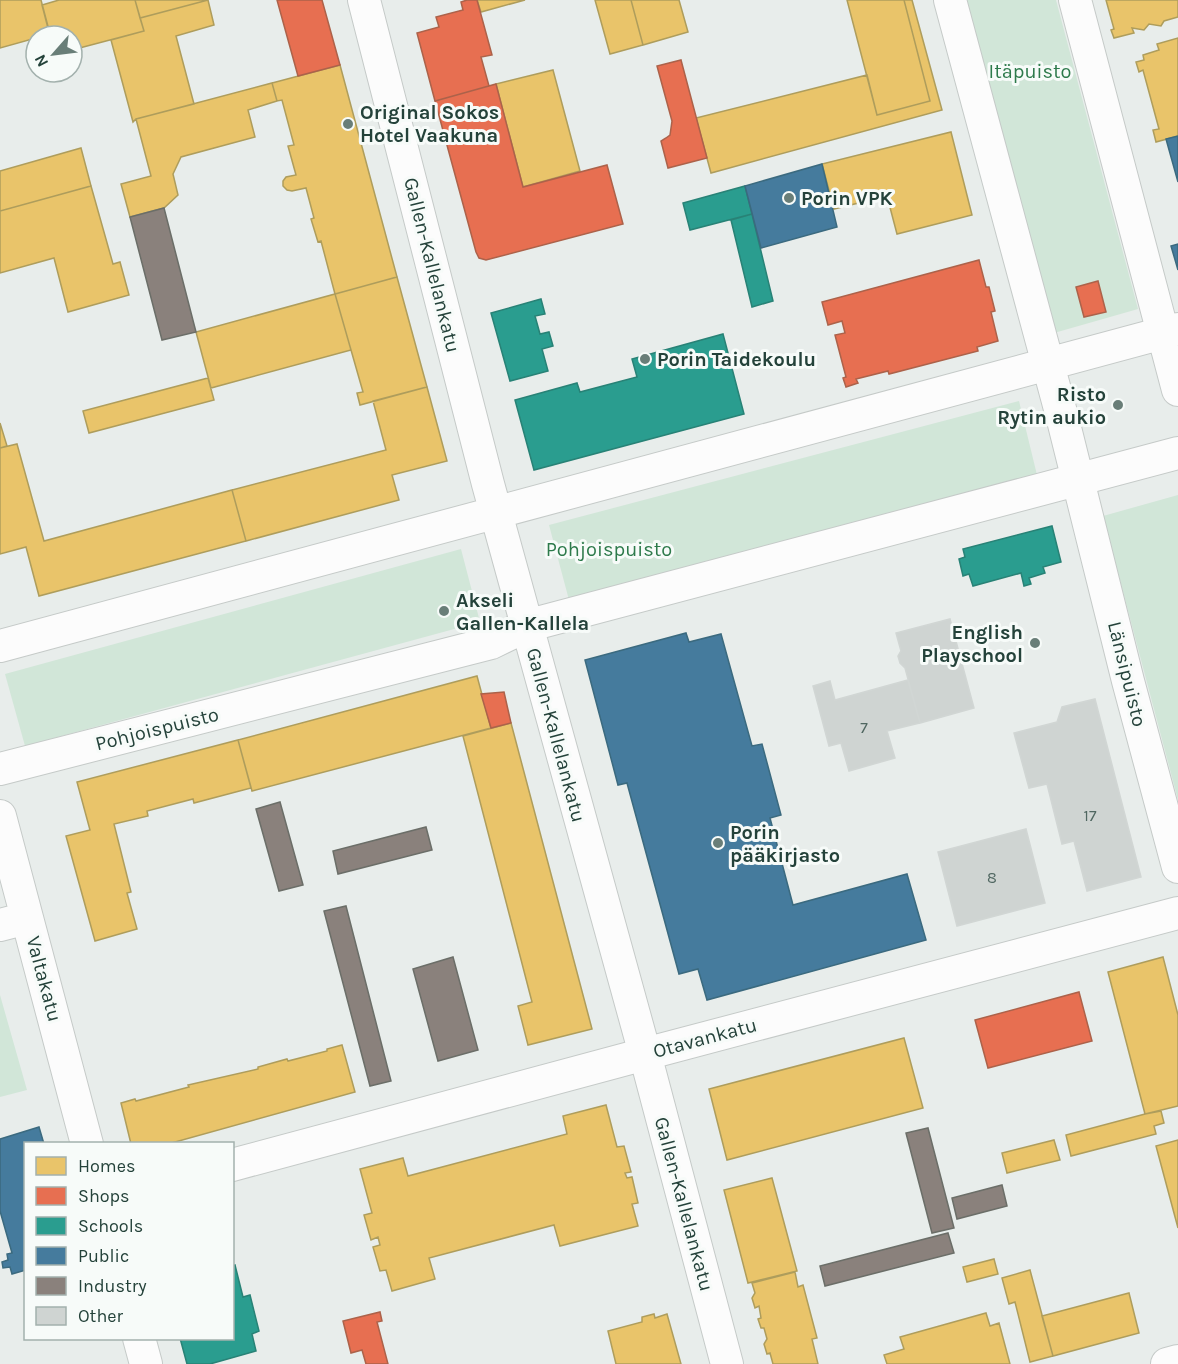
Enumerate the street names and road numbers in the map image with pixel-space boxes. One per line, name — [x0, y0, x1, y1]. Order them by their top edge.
street label: Gallen-Kallelankatu — [399, 175, 465, 355]
street label: Länsipuisto — [1103, 619, 1151, 729]
street label: Gallen-Kallelankatu — [522, 645, 590, 825]
street label: Pohjoispuisto — [93, 703, 221, 755]
street label: Valtakatu — [22, 934, 66, 1024]
street label: Otavankatu — [651, 1013, 759, 1063]
street label: Gallen-Kallelankatu — [650, 1114, 718, 1294]

